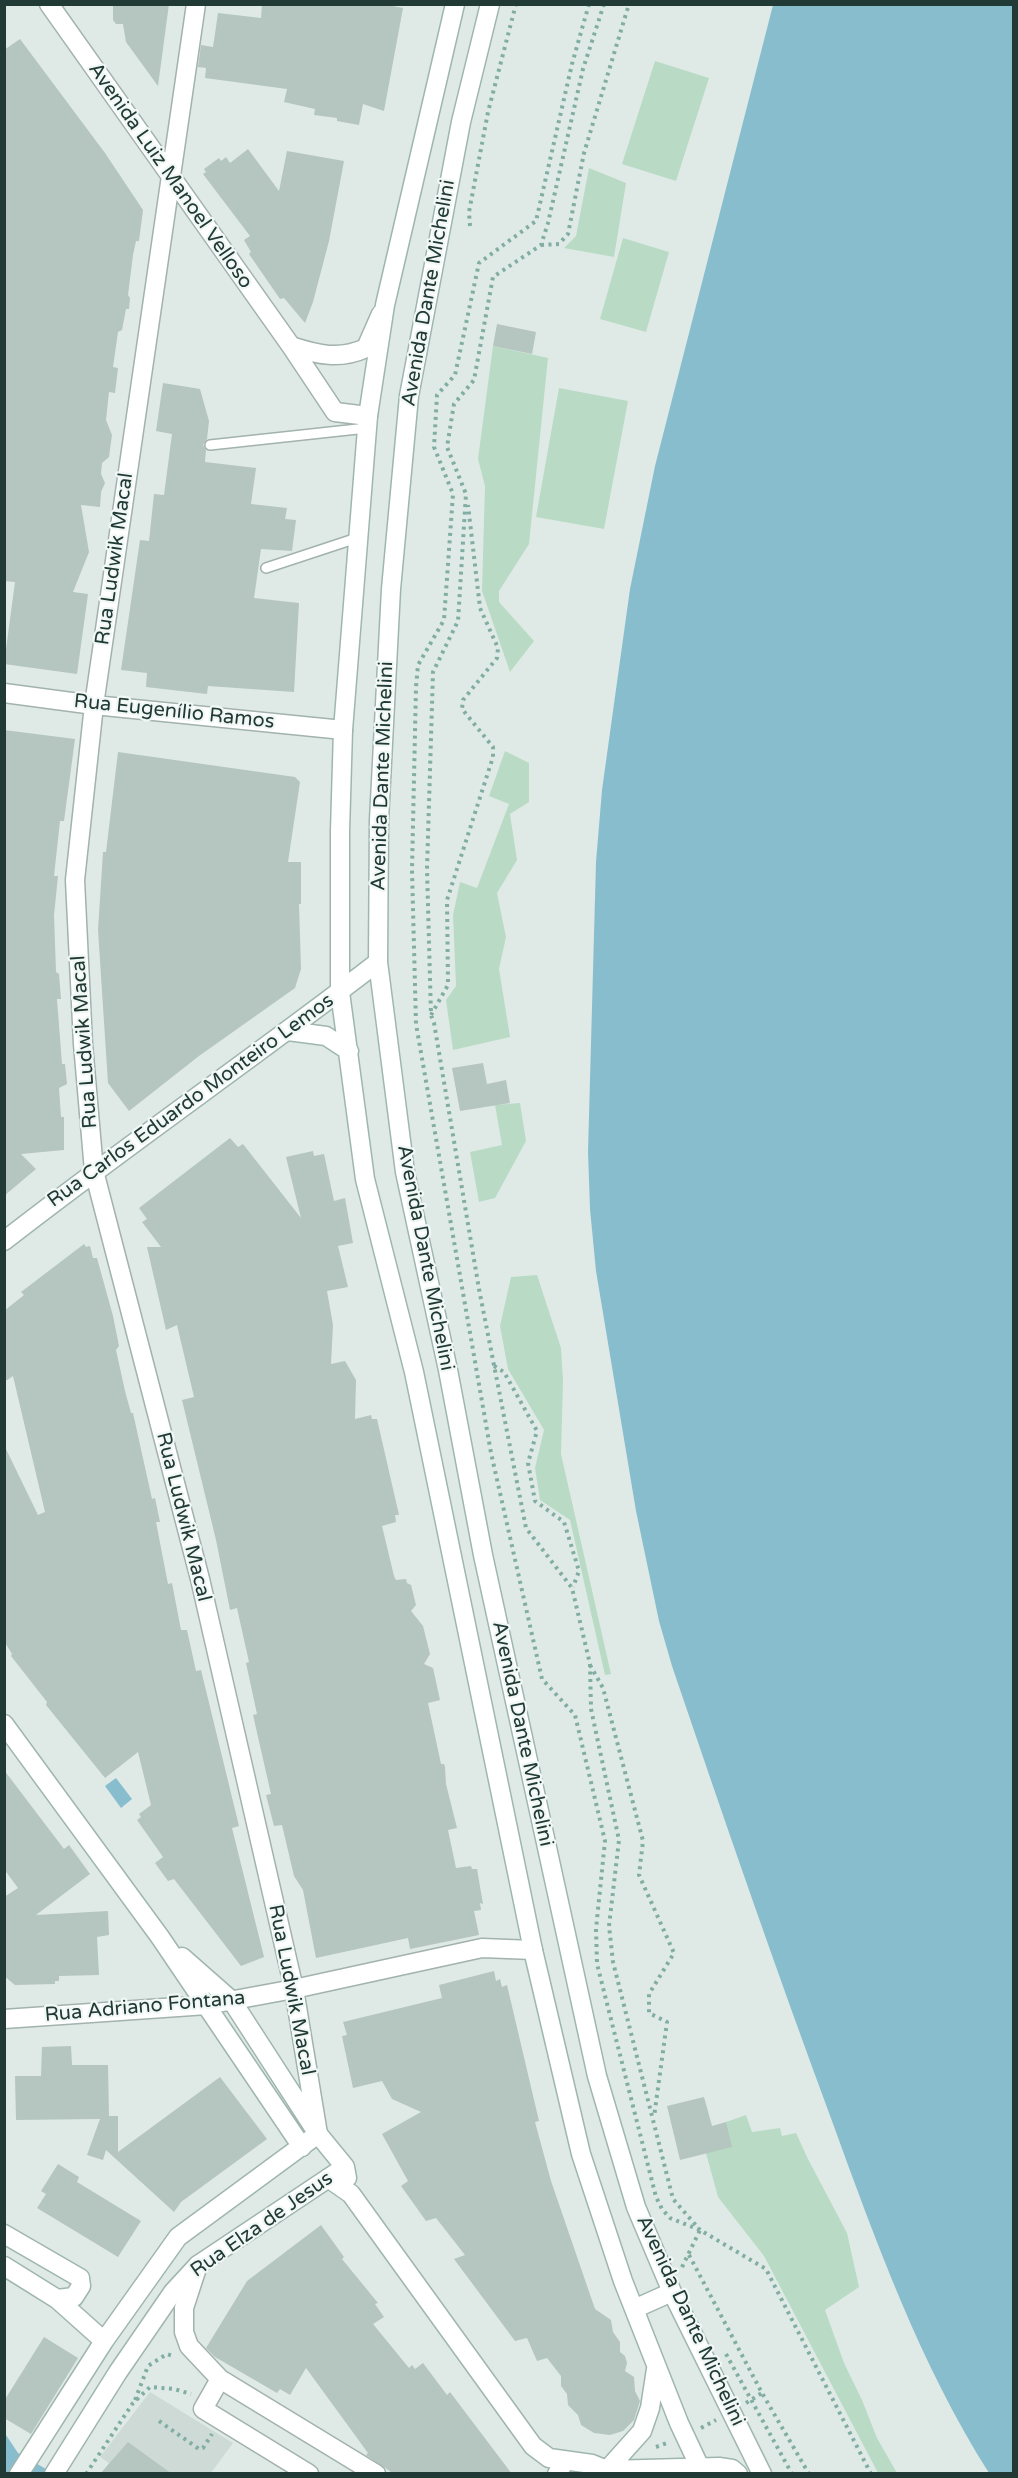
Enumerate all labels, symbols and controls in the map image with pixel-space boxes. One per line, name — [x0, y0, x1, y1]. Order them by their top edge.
street label: Avenida Luiz Manoel Velloso — [83, 58, 257, 294]
street label: Avenida Dante Michelini — [397, 178, 461, 408]
street label: Rua Ludwik Macal — [91, 471, 139, 647]
street label: Avenida Dante Michelini — [367, 661, 399, 891]
street label: Rua Eugenílio Ramos — [73, 690, 275, 734]
street label: Rua Ludwik Macal — [67, 955, 103, 1129]
street label: Rua Carlos Eduardo Monteiro Lemos — [43, 989, 339, 1213]
street label: Avenida Dante Michelini — [391, 1143, 459, 1373]
street label: Rua Ludwik Macal — [150, 1430, 216, 1604]
street label: Avenida Dante Michelini — [486, 1619, 558, 1849]
street label: Rua Ludwik Macal — [263, 1903, 319, 2077]
street label: Rua Adriano Fontana — [44, 1986, 246, 2028]
street label: Rua Elza de Jesus — [186, 2167, 338, 2283]
street label: Avenida Dante Michelini — [631, 2212, 749, 2430]

